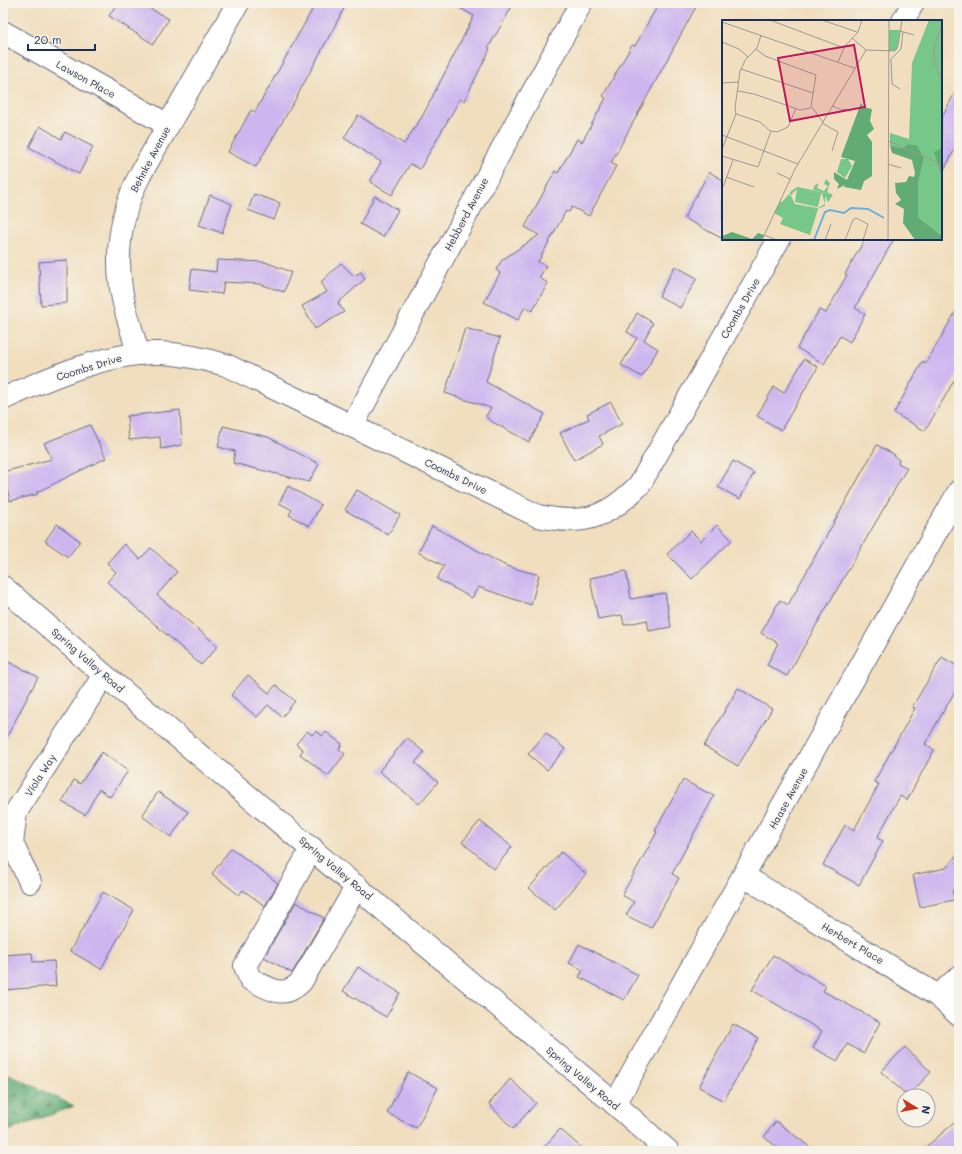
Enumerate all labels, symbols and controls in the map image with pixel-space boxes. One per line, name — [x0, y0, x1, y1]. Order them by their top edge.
inset map — [722, 20, 942, 240]
scale bar — [28, 26, 95, 52]
text: 20 m — [34, 31, 62, 47]
street label: Lawson Place — [54, 57, 118, 101]
street label: Behnke Avenue — [127, 124, 173, 194]
street label: Hebberd Avenue — [441, 175, 491, 253]
street label: Coombs Drive — [717, 275, 763, 341]
street label: Coombs Drive — [55, 350, 123, 384]
street label: Coombs Drive — [422, 455, 490, 497]
street label: Spring Valley Road — [49, 625, 127, 695]
street label: Viola Way — [21, 751, 59, 799]
street label: Haase Avenue — [765, 765, 811, 831]
street label: Spring Valley Road — [296, 833, 376, 903]
street label: Herbert Place — [819, 919, 887, 967]
street label: Spring Valley Road — [543, 1043, 623, 1113]
north arrow — [896, 1088, 936, 1128]
text: N — [918, 1104, 934, 1115]

